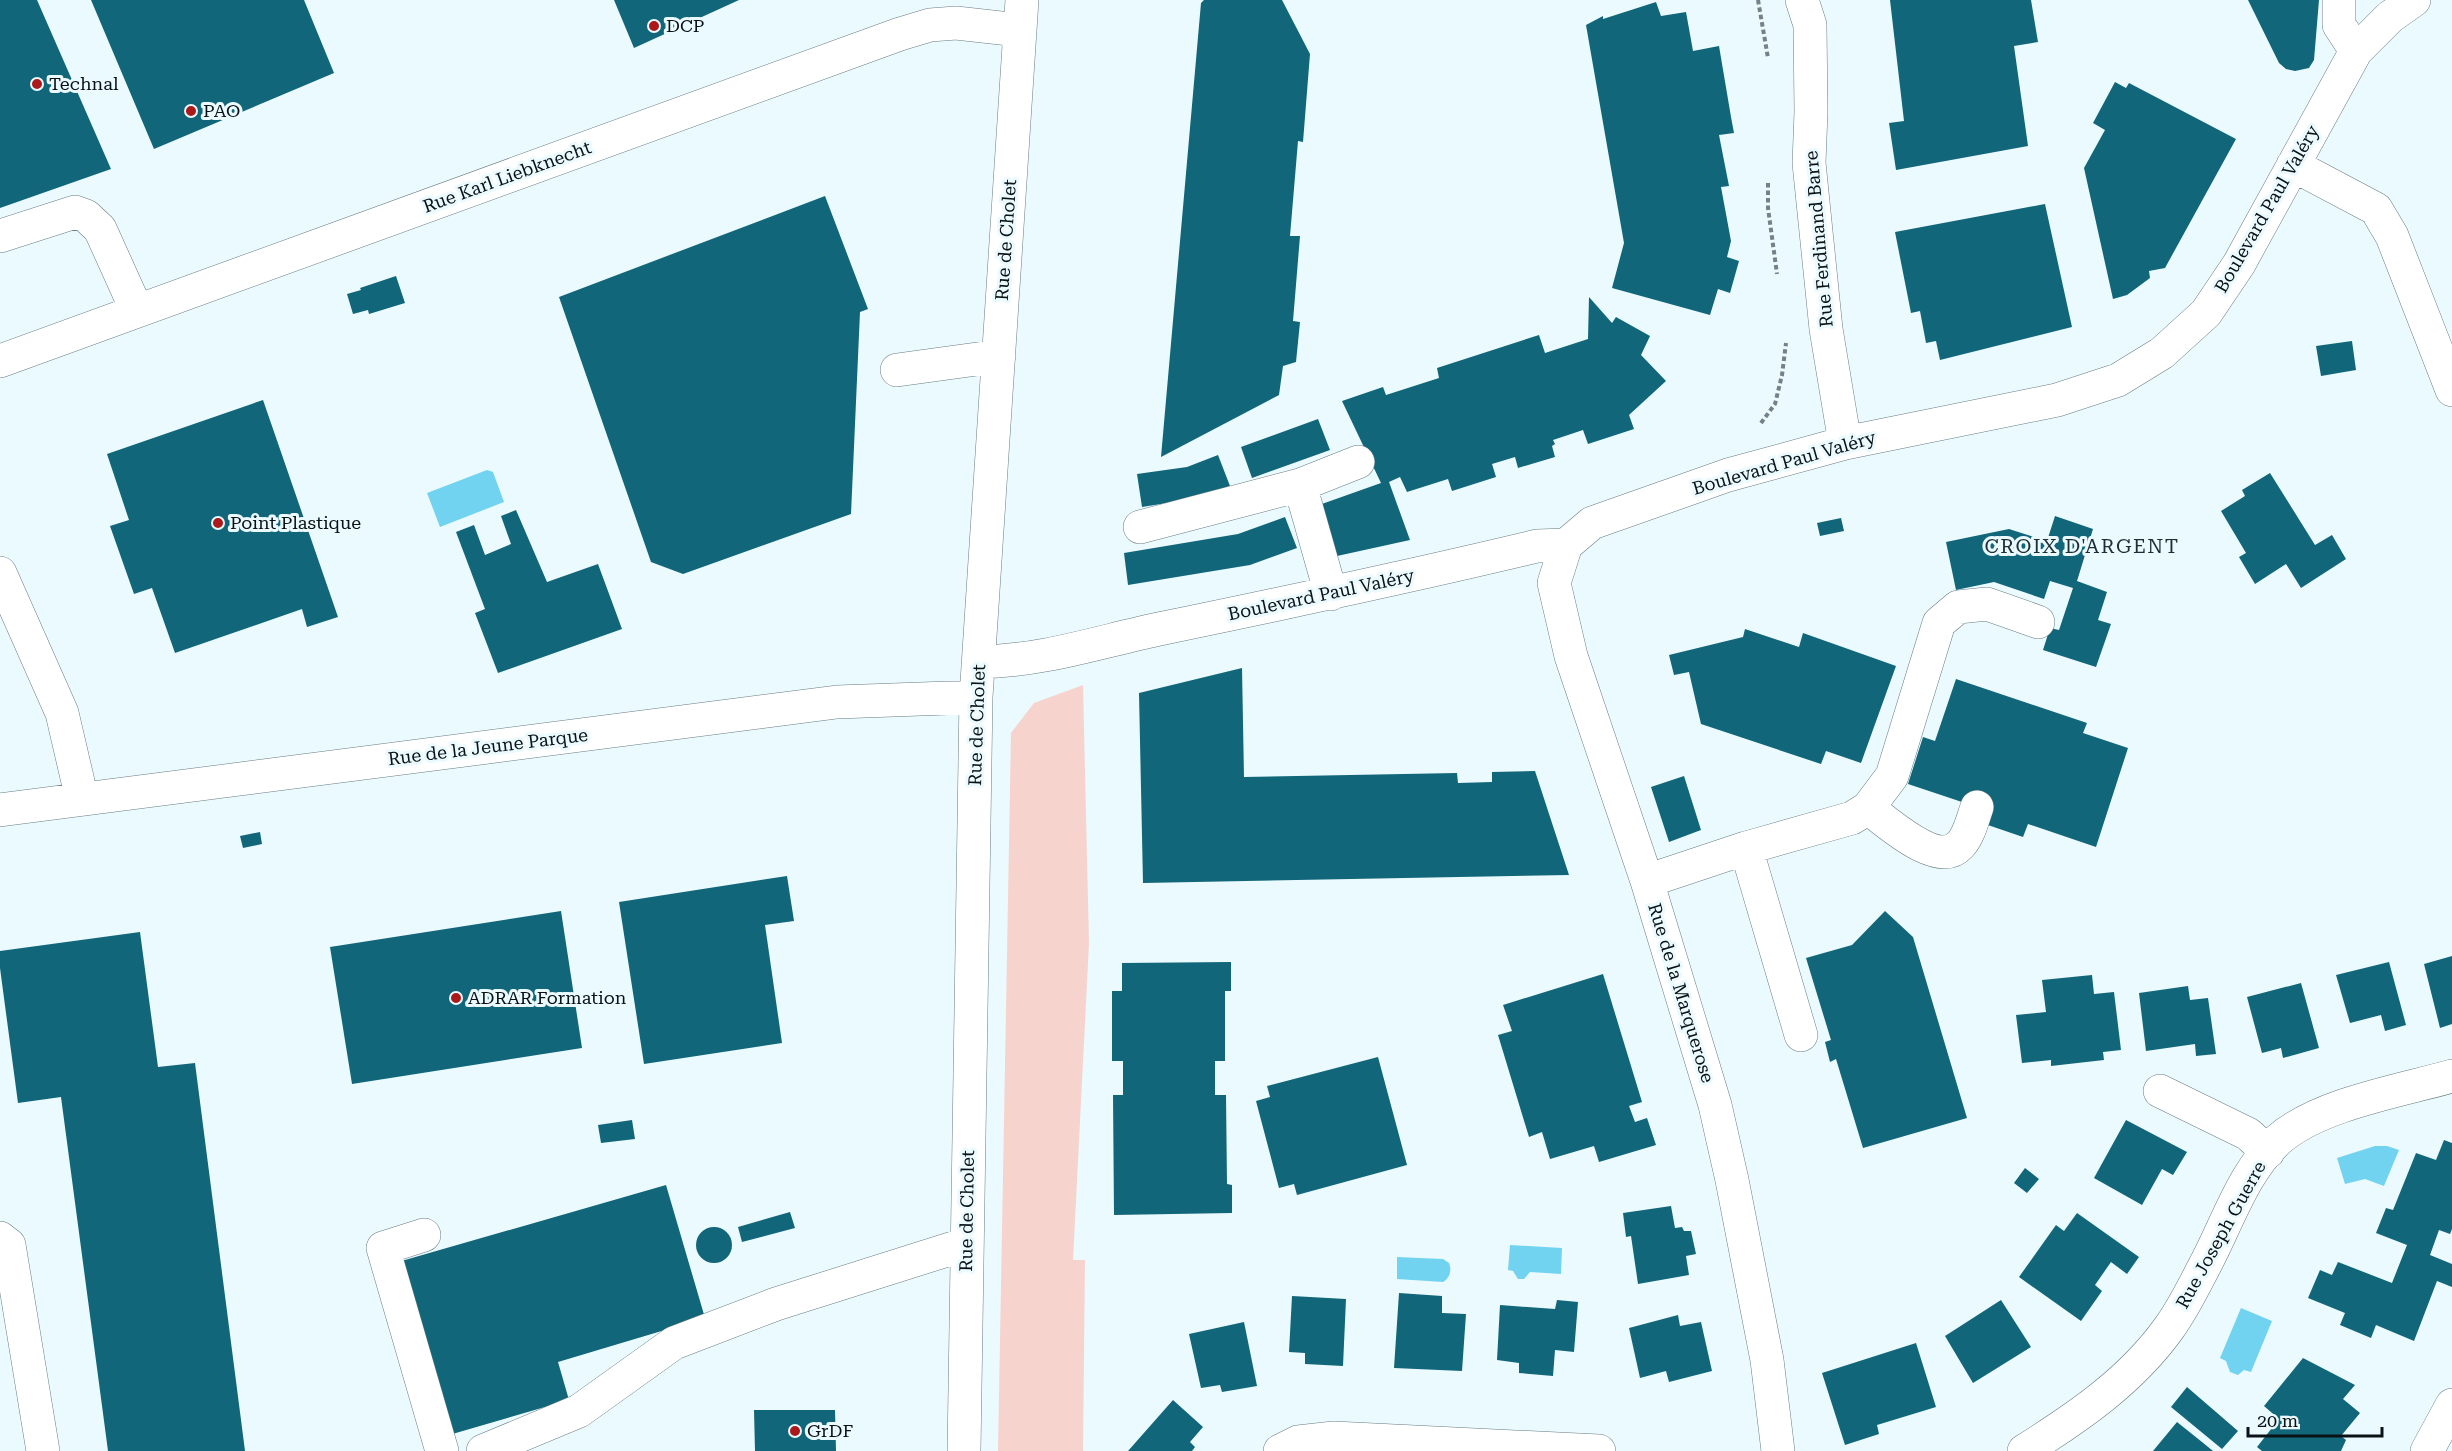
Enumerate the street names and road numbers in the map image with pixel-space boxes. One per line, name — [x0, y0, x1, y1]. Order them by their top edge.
street label: Boulevard Paul Valéry — [2210, 121, 2323, 296]
street label: Rue Karl Liebknecht — [420, 136, 594, 217]
street label: Rue Ferdinand Barre — [1800, 150, 1837, 328]
street label: Rue de Cholet — [991, 178, 1020, 301]
street label: Boulevard Paul Valéry — [1690, 426, 1878, 499]
street label: Boulevard Paul Valéry — [1226, 564, 1416, 625]
street label: Rue de Cholet — [964, 664, 989, 786]
street label: Rue de la Jeune Parque — [387, 724, 589, 769]
street label: Rue de la Marquerose — [1644, 900, 1719, 1085]
street label: Rue de Cholet — [955, 1150, 978, 1272]
street label: Rue Joseph Guerre — [2171, 1157, 2270, 1312]

